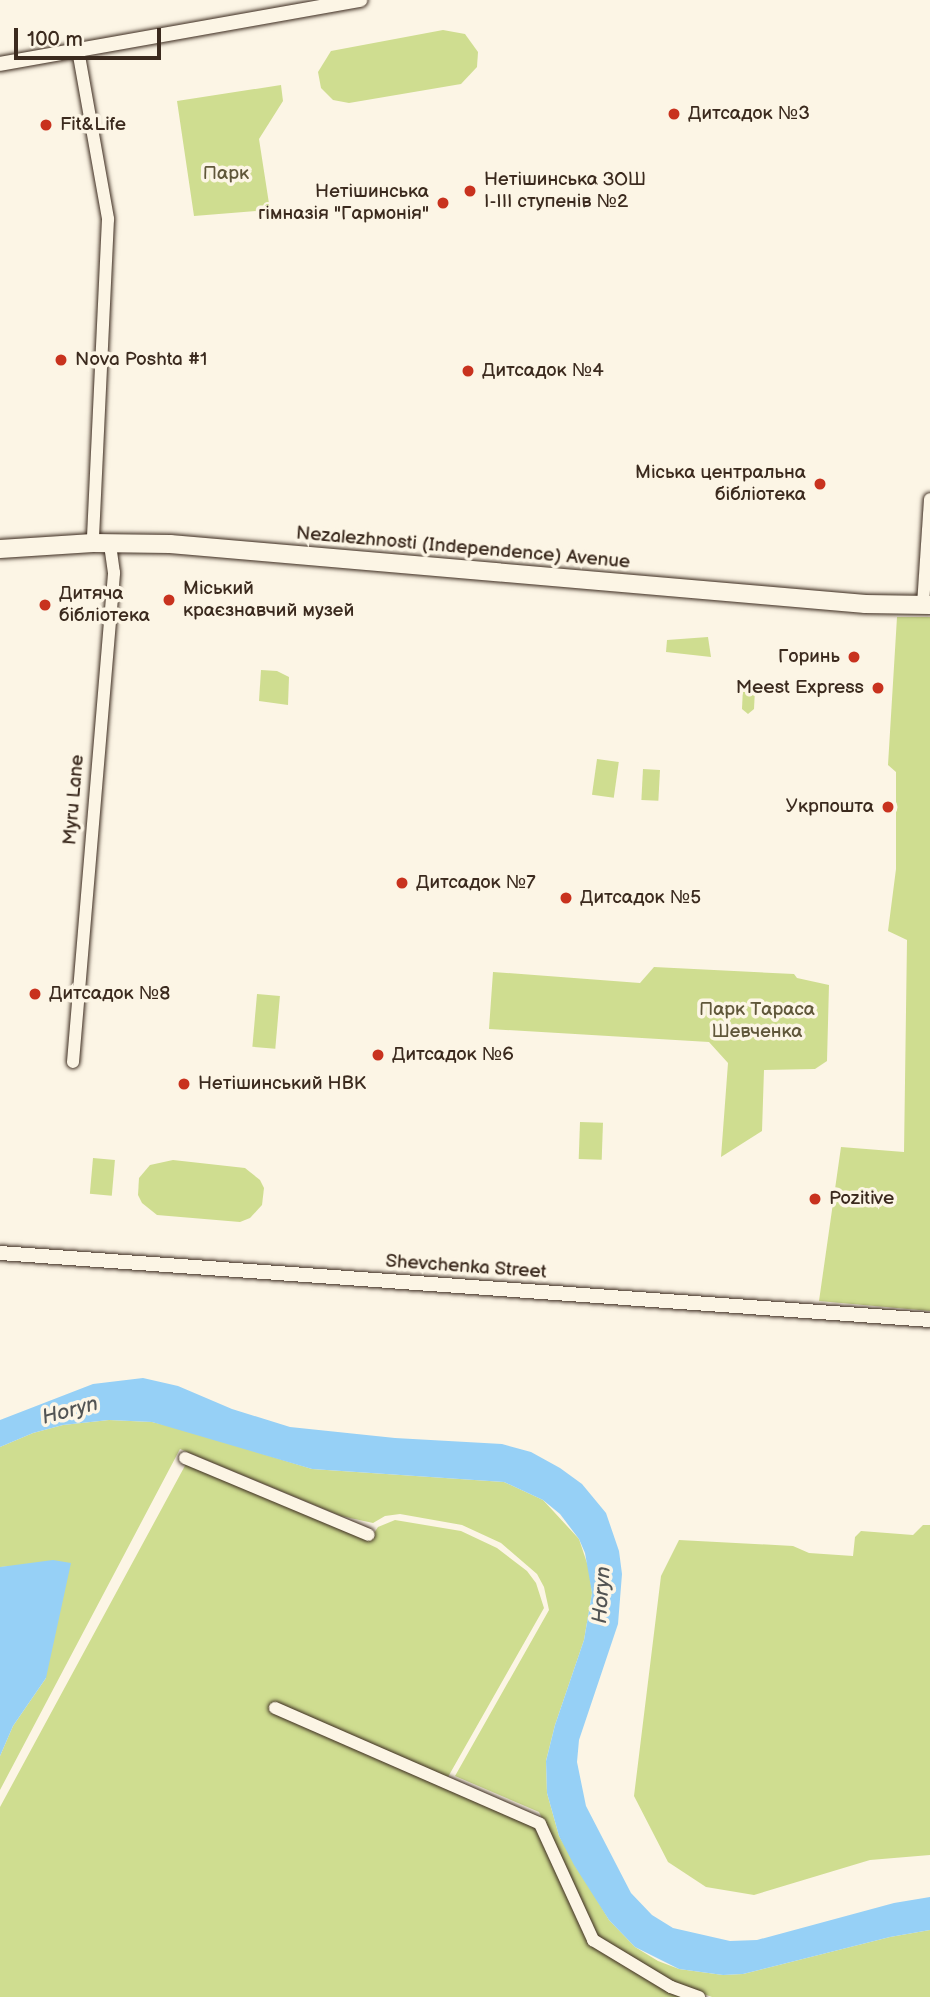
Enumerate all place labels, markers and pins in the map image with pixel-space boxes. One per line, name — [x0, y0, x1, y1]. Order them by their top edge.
place label: Дитсадок №3 — [688, 103, 810, 125]
marker: Дитсадок №3 — [666, 106, 682, 122]
place label: Fit&Life — [60, 114, 126, 136]
marker: Fit&Life — [38, 117, 54, 133]
place label: Нетішинська ЗОШ І-ІІІ ступенів №2 — [484, 169, 646, 213]
place label: Нетішинська гімназія "Гармонія" — [258, 181, 429, 225]
marker: Нетішинська ЗОШ І-ІІІ ступенів №2 — [462, 183, 478, 199]
marker: Нетішинська гімназія "Гармонія" — [435, 195, 451, 211]
place label: Nova Poshta #1 — [75, 349, 207, 371]
marker: Nova Poshta #1 — [53, 352, 69, 368]
place label: Дитсадок №4 — [482, 360, 604, 382]
marker: Дитсадок №4 — [460, 363, 476, 379]
place label: Міська центральна бібліотека — [635, 462, 806, 506]
marker: Міська центральна бібліотека — [812, 476, 828, 492]
place label: Міський краєзнавчий музей — [183, 578, 354, 622]
place label: Дитяча бібліотека — [59, 583, 150, 627]
marker: Міський краєзнавчий музей — [161, 592, 177, 608]
marker: Дитяча бібліотека — [37, 597, 53, 613]
place label: Горинь — [778, 646, 840, 668]
marker: Горинь — [846, 649, 862, 665]
place label: Meest Express — [736, 677, 864, 699]
marker: Meest Express — [870, 680, 886, 696]
place label: Укрпошта — [786, 796, 874, 818]
marker: Укрпошта — [880, 799, 896, 815]
place label: Дитсадок №7 — [416, 872, 535, 894]
marker: Дитсадок №7 — [394, 875, 410, 891]
place label: Дитсадок №5 — [580, 887, 701, 909]
marker: Дитсадок №5 — [558, 890, 574, 906]
place label: Дитсадок №8 — [49, 983, 170, 1005]
marker: Дитсадок №8 — [27, 986, 43, 1002]
place label: Дитсадок №6 — [392, 1044, 514, 1066]
marker: Дитсадок №6 — [370, 1047, 386, 1063]
place label: Нетішинський НВК — [198, 1073, 366, 1095]
marker: Нетішинський НВК — [176, 1076, 192, 1092]
place label: Pozitive — [829, 1188, 894, 1210]
marker: Pozitive — [807, 1191, 823, 1207]

